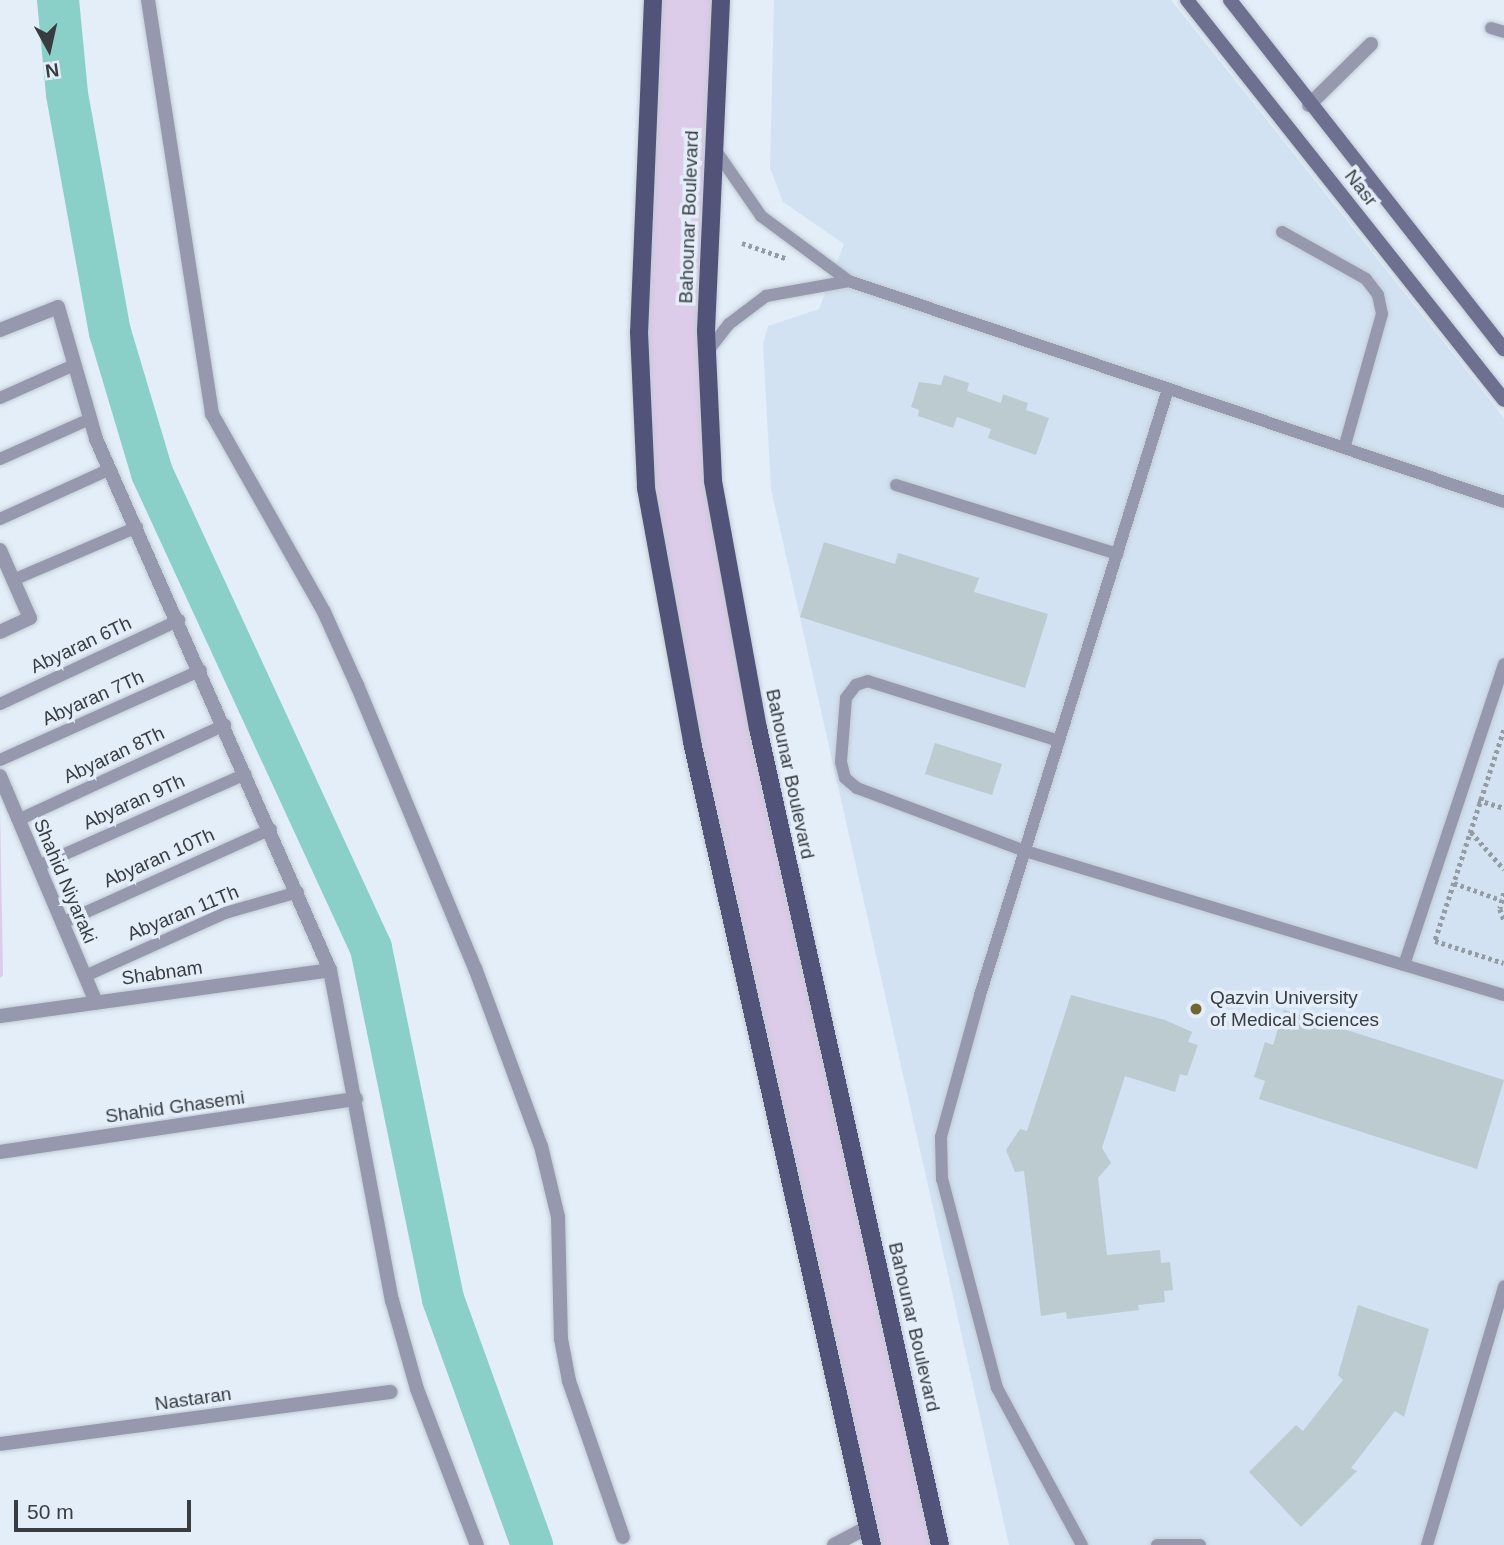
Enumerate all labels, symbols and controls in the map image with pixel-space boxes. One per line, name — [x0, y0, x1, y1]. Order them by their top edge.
north arrow — [14, 14, 84, 84]
text: N — [44, 59, 60, 82]
street label: Bahounar Boulevard — [675, 130, 703, 304]
street label: Nasr — [1340, 165, 1382, 211]
street label: Abyaran 6Th — [27, 612, 135, 678]
street label: Abyaran 7Th — [39, 665, 147, 731]
street label: Bahounar Boulevard — [761, 687, 819, 861]
street label: Abyaran 8Th — [60, 722, 168, 788]
street label: Abyaran 9Th — [80, 769, 188, 835]
street label: Shahid Niyaraki — [29, 815, 101, 947]
street label: Abyaran 10Th — [100, 823, 218, 893]
street label: Abyaran 11Th — [124, 880, 242, 946]
street label: Shabnam — [120, 956, 204, 990]
place label: Qazvin University of Medical Sciences — [1210, 987, 1379, 1031]
marker: Qazvin University of Medical Sciences — [1188, 1001, 1204, 1017]
street label: Shahid Ghasemi — [104, 1086, 246, 1128]
street label: Bahounar Boulevard — [883, 1240, 945, 1414]
street label: Nastaran — [153, 1382, 233, 1416]
scale bar — [18, 1486, 194, 1530]
text: 50 m — [27, 1500, 74, 1523]

